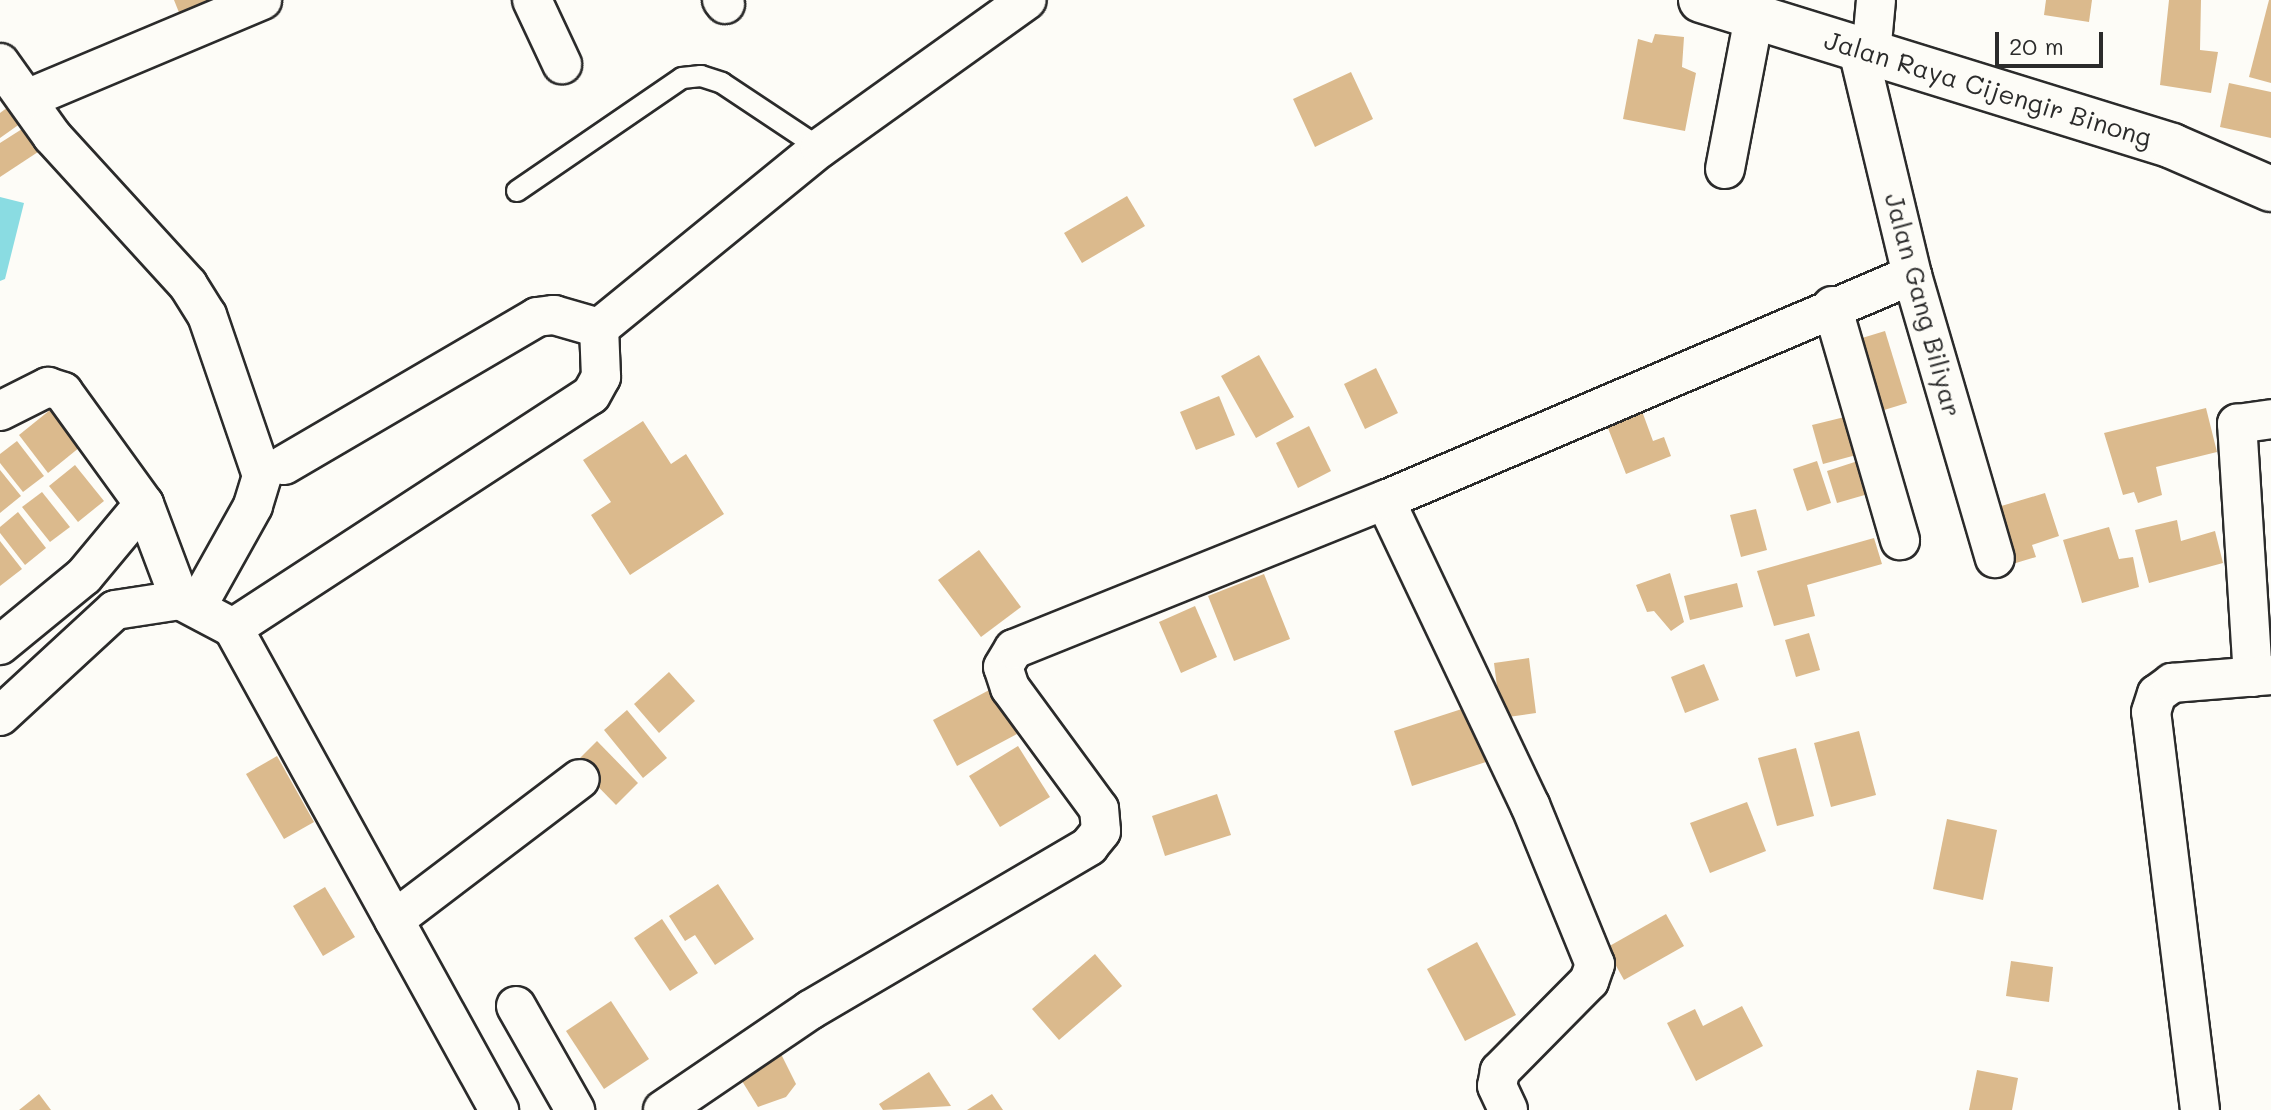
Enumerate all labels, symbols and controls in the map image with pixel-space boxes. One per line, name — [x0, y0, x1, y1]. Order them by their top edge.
scale bar — [1999, 16, 2107, 66]
street label: Jalan Raya Cijengir Binong — [1821, 24, 2155, 154]
text: 20 m — [2009, 30, 2064, 61]
street label: Jalan Gang Biliyar — [1878, 190, 1968, 420]

